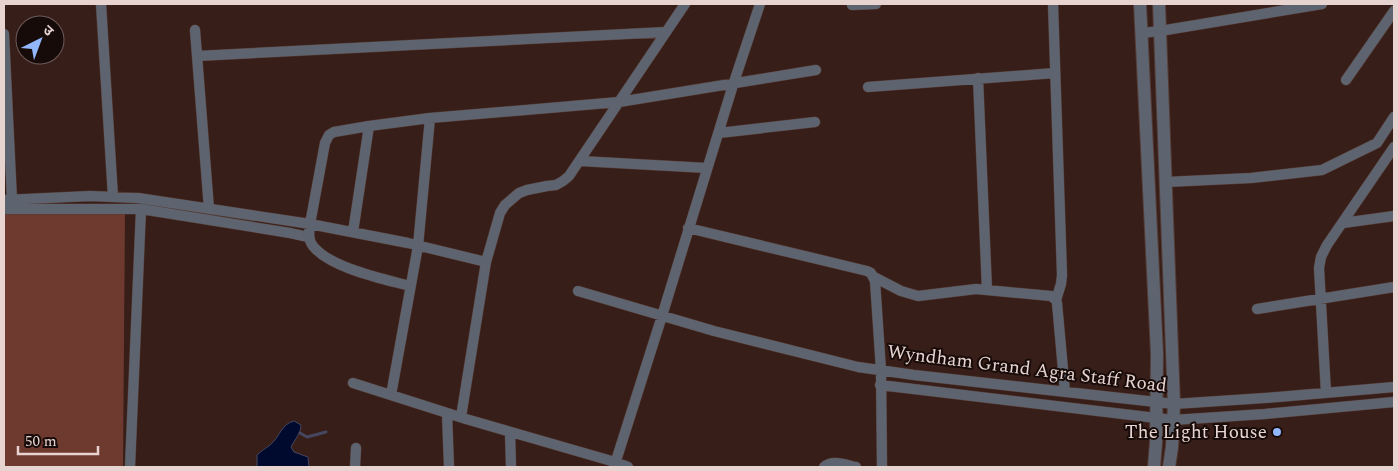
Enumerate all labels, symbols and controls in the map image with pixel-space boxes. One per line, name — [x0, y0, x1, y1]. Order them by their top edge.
north arrow — [15, 15, 65, 65]
text: उ — [38, 20, 59, 42]
street label: Wyndham Grand Agra Staff Road — [886, 337, 1168, 401]
place label: The Light House — [1125, 418, 1267, 447]
scale bar — [18, 424, 98, 456]
marker: The Light House — [1271, 426, 1283, 438]
text: 50 m — [25, 430, 57, 453]

